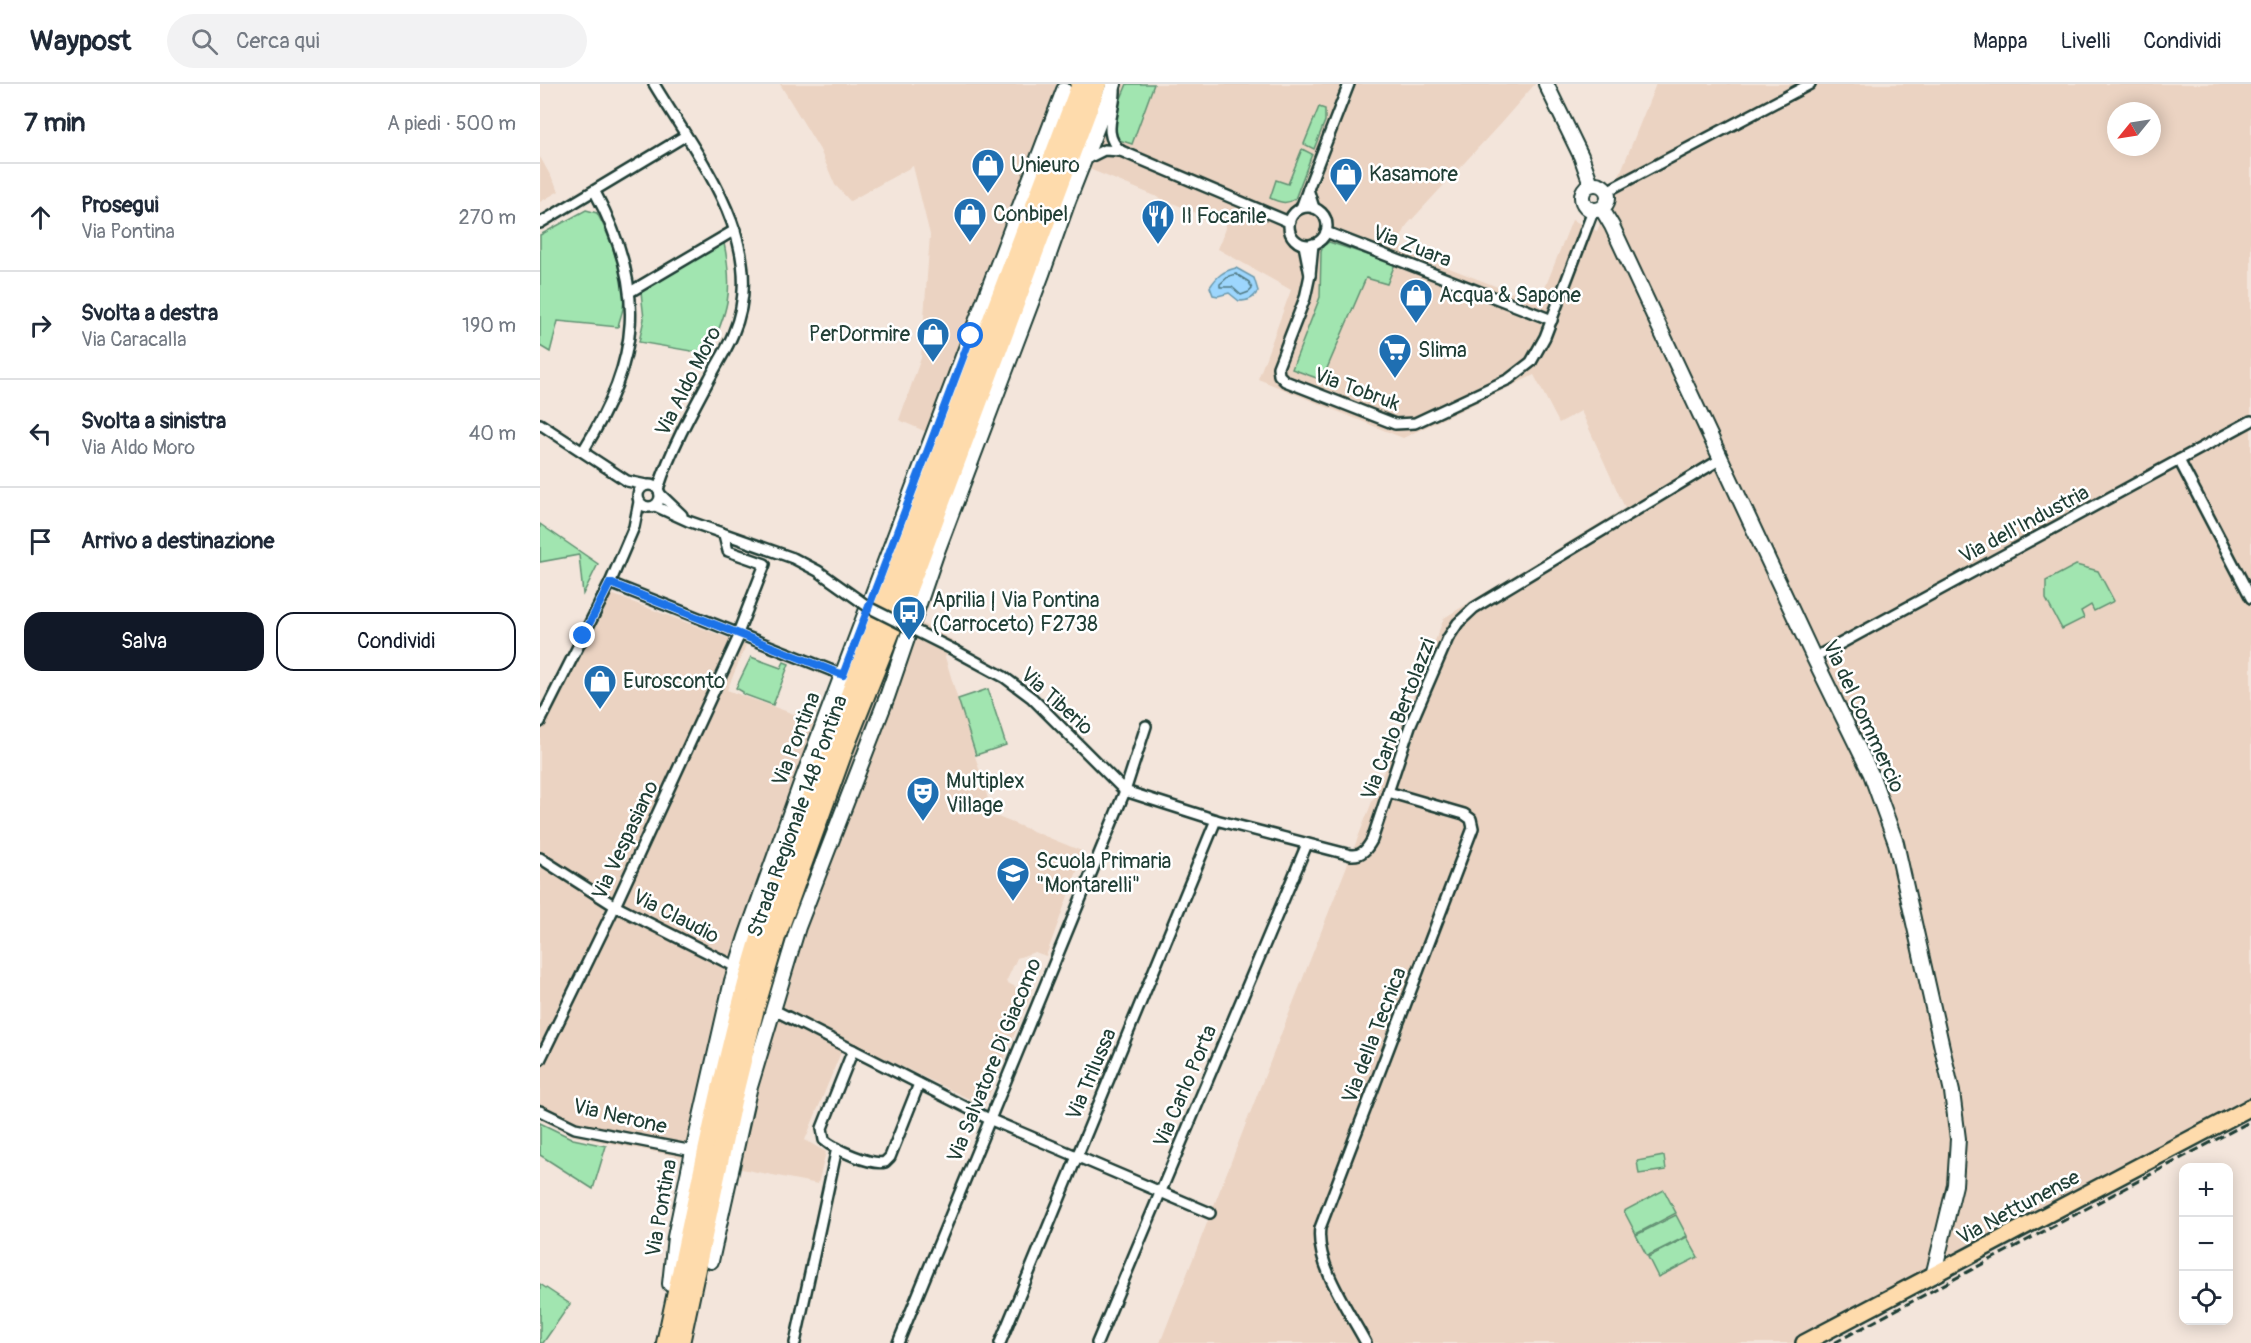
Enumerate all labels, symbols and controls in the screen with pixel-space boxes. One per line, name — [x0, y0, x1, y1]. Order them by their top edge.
search box — [167, 14, 587, 68]
text: Waypost — [30, 24, 131, 59]
icon: search — [188, 25, 221, 58]
text: Cerca qui — [236, 27, 320, 55]
text: Mappa — [1973, 28, 2027, 55]
text: Livelli — [2060, 28, 2110, 55]
text: Condividi — [2143, 28, 2221, 55]
north arrow — [2107, 102, 2161, 156]
text: 7 min — [24, 107, 86, 139]
text: A piedi · 500 m — [387, 111, 516, 136]
shop icon: Unieuro — [970, 147, 1006, 194]
place label: Unieuro — [1011, 152, 1080, 179]
shop icon: Kasamore — [1328, 156, 1364, 203]
place label: Kasamore — [1369, 161, 1459, 188]
text: Prosegui — [81, 191, 159, 219]
shop icon: Conbipel — [952, 196, 988, 243]
restaurant icon: Il Focarile — [1140, 198, 1176, 245]
icon: ahead — [24, 201, 57, 234]
place label: Conbipel — [993, 201, 1068, 228]
place label: Il Focarile — [1181, 203, 1267, 230]
text: 270 m — [458, 205, 516, 230]
text: Via Pontina — [81, 219, 175, 244]
street label: Via Zuara — [1368, 219, 1455, 274]
shop icon: Acqua & Sapone — [1398, 277, 1434, 324]
place label: Acqua & Sapone — [1439, 282, 1582, 309]
text: Svolta a destra — [81, 299, 218, 327]
icon: right — [24, 309, 57, 342]
text: 190 m — [462, 313, 516, 338]
shop icon: PerDormire — [915, 316, 951, 363]
place label: PerDormire — [809, 321, 911, 348]
street label: Via Aldo Moro — [649, 322, 728, 441]
route start — [957, 322, 983, 348]
text: Via Caracalla — [81, 327, 187, 352]
supermarket icon: Slima — [1377, 332, 1413, 379]
place label: Slima — [1418, 337, 1467, 364]
street label: Via Tobruk — [1310, 361, 1404, 418]
text: Svolta a sinistra — [81, 407, 226, 435]
icon: left — [24, 417, 57, 450]
text: 40 m — [469, 421, 516, 446]
text: Via Aldo Moro — [81, 435, 195, 460]
street label: Via dell'Industria — [1955, 479, 2094, 570]
icon: arrive — [24, 525, 57, 558]
text: Arrivo a destinazione — [81, 527, 274, 555]
place label: Aprilia | Via Pontina (Carroceto) F2738 — [932, 587, 1100, 638]
bus stop icon: Aprilia | Via Pontina (Carroceto) F2738 — [891, 594, 927, 641]
button: Salva — [24, 612, 264, 671]
button: Condividi — [276, 612, 516, 671]
route end — [569, 622, 595, 648]
street label: Via Carlo Bertolazzi — [1355, 634, 1442, 804]
street label: Via del Commercio — [1816, 636, 1911, 797]
street label: Via Tiberio — [1014, 661, 1099, 741]
shop icon: Eurosconto — [582, 663, 618, 710]
place label: Eurosconto — [623, 668, 725, 695]
street label: Via Pontina — [766, 688, 827, 790]
street label: Strada Regionale 148 Pontina — [741, 691, 854, 941]
place label: Multiplex Village — [946, 768, 1025, 819]
theatre icon: Multiplex Village — [905, 775, 941, 822]
street label: Via Vespasiano — [586, 776, 665, 904]
place label: Scuola Primaria "Montarelli" — [1036, 848, 1171, 899]
school or university icon: Scuola Primaria "Montarelli" — [995, 855, 1031, 902]
street label: Via Claudio — [628, 883, 724, 950]
street label: Via Salvatore Di Giacomo — [941, 954, 1048, 1166]
street label: Via della Tecnica — [1336, 963, 1413, 1107]
street label: Via Carlo Porta — [1148, 1021, 1223, 1151]
street label: Via Trilussa — [1060, 1024, 1123, 1124]
street label: Via Nerone — [570, 1093, 670, 1141]
street label: Via Pontina — [640, 1157, 683, 1259]
street label: Via Nettunense — [1952, 1163, 2085, 1251]
map controls — [2179, 1163, 2233, 1325]
button: + — [2179, 1163, 2233, 1217]
button: − — [2179, 1217, 2233, 1271]
button: locate — [2179, 1271, 2233, 1325]

